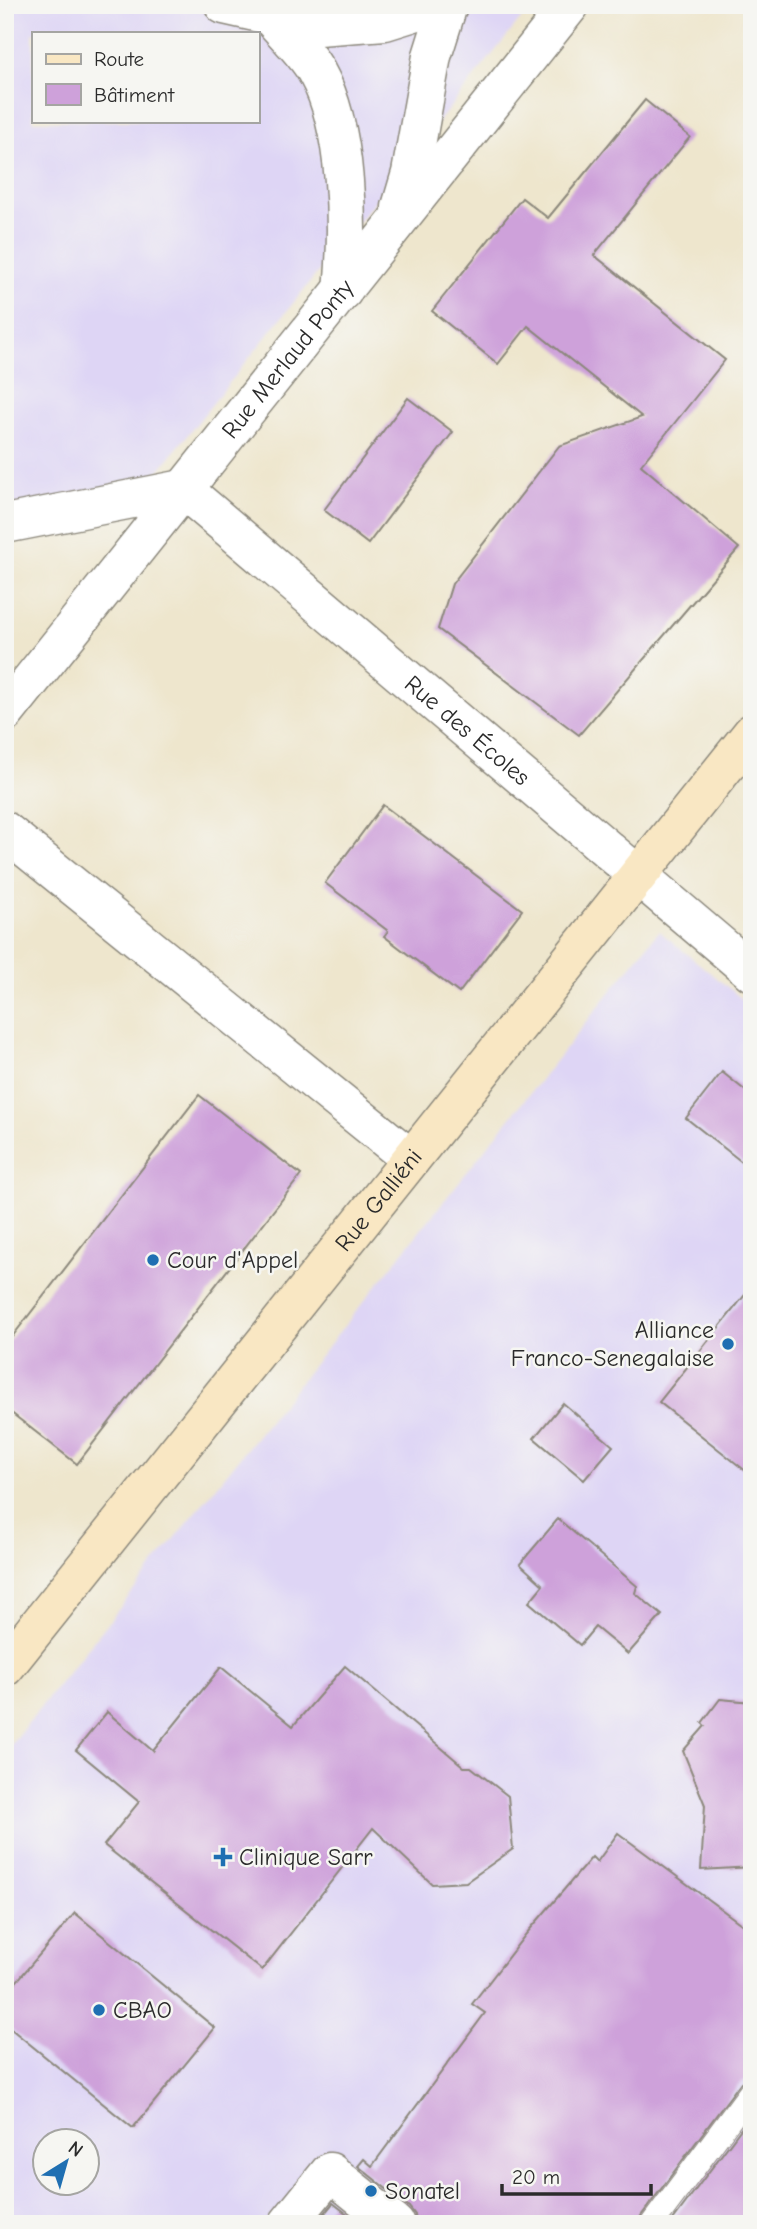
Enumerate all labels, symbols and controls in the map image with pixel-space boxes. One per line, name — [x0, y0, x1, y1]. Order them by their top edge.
legend — [32, 32, 259, 122]
text: Route — [94, 47, 144, 71]
text: Bâtiment — [94, 83, 175, 107]
street label: Rue Merlaud Ponty — [216, 274, 359, 444]
street label: Rue des Écoles — [399, 669, 536, 791]
street label: Rue Galliéni — [329, 1143, 428, 1257]
place label: Cour d'Appel — [167, 1246, 298, 1274]
marker: Cour d'Appel — [145, 1252, 161, 1268]
place label: Alliance Franco-Senegalaise — [511, 1316, 714, 1372]
marker: Alliance Franco-Senegalaise — [720, 1336, 736, 1352]
place label: Clinique Sarr — [239, 1843, 373, 1871]
marker: Clinique Sarr — [213, 1847, 233, 1867]
place label: CBAO — [113, 1996, 172, 2024]
marker: CBAO — [91, 2002, 107, 2018]
north arrow — [32, 2128, 102, 2198]
text: N — [64, 2137, 87, 2162]
scale bar — [502, 2152, 650, 2196]
text: 20 m — [512, 2165, 560, 2189]
place label: Sonatel — [385, 2177, 460, 2205]
marker: Sonatel — [363, 2183, 379, 2199]

